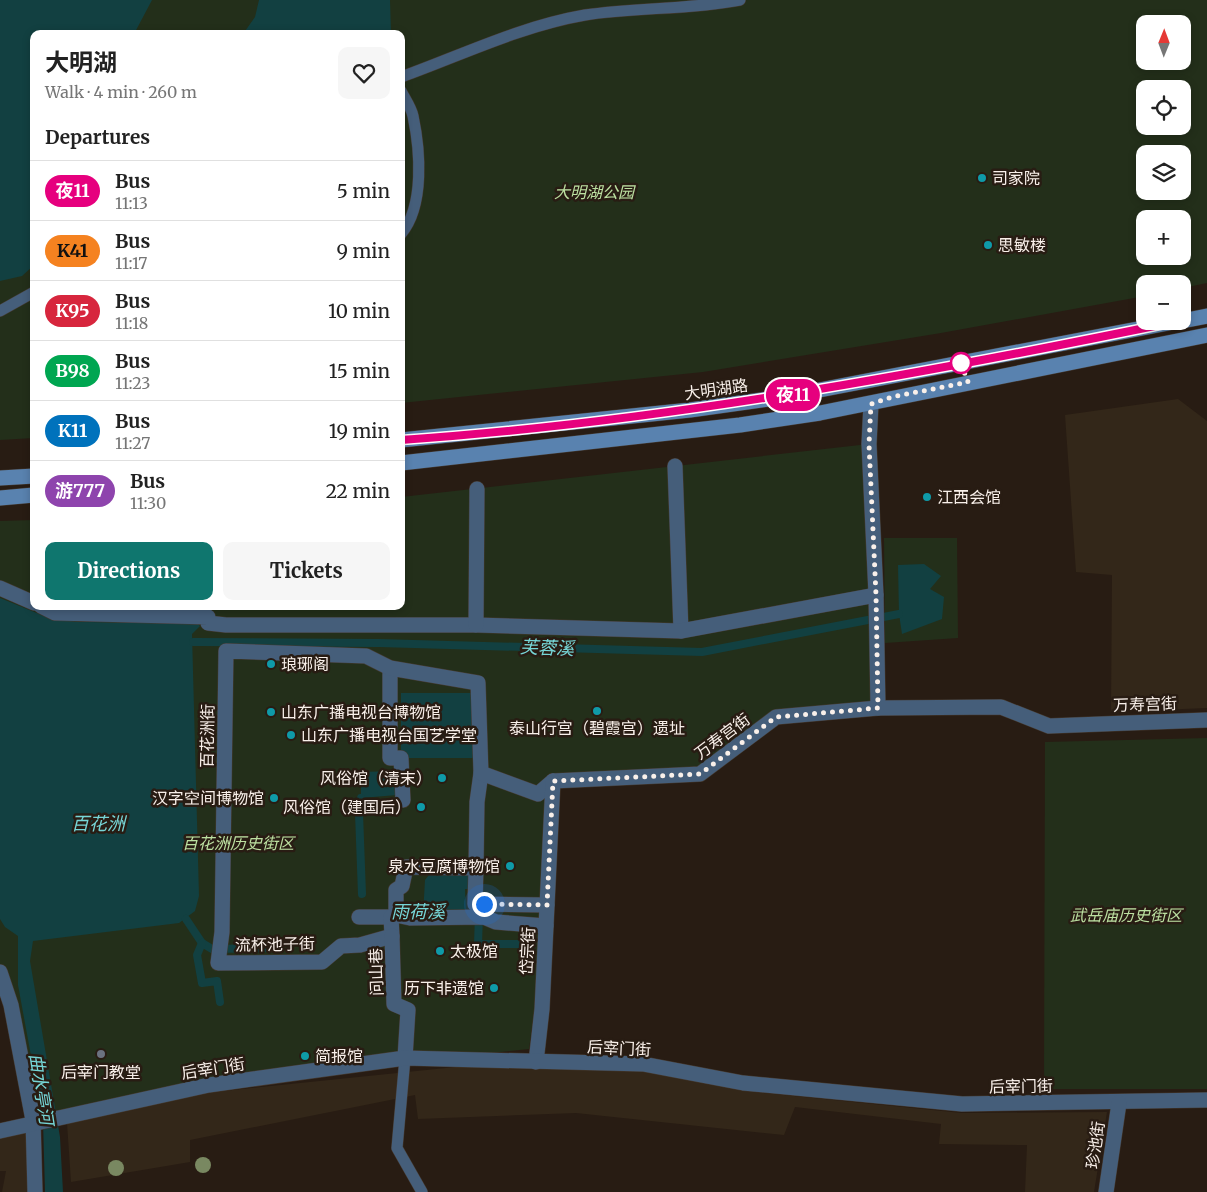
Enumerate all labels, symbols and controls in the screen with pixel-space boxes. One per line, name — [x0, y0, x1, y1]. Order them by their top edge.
north arrow — [1136, 15, 1191, 70]
map controls — [1136, 15, 1191, 330]
text: 大明湖 — [45, 47, 117, 78]
button: heart — [338, 47, 390, 99]
button: locate — [1136, 80, 1191, 135]
text: Walk · 4 min · 260 m — [45, 82, 197, 102]
text: Departures — [45, 125, 150, 149]
button: layers — [1136, 145, 1191, 200]
place label: 司家院 — [992, 168, 1040, 188]
text: Bus — [115, 169, 150, 193]
marker: 司家院 — [976, 172, 988, 184]
text: 夜11 — [55, 179, 90, 202]
text: 5 min — [337, 179, 390, 203]
park label: 大明湖公园 — [554, 182, 636, 202]
text: 11:13 — [115, 193, 148, 213]
button: + — [1136, 210, 1191, 265]
text: Bus — [115, 229, 150, 253]
place label: 思敏楼 — [998, 235, 1046, 255]
text: K41 — [57, 239, 88, 262]
text: 9 min — [336, 239, 390, 263]
marker: 思敏楼 — [982, 239, 994, 251]
text: 11:17 — [115, 253, 147, 273]
button: − — [1136, 275, 1191, 330]
text: Bus — [115, 289, 150, 313]
text: K95 — [55, 299, 90, 322]
text: 10 min — [328, 299, 390, 323]
text: 11:18 — [115, 313, 148, 333]
text: Bus — [115, 349, 150, 373]
unlabelled marker — [950, 352, 972, 374]
text: B98 — [55, 359, 90, 382]
text: 15 min — [329, 359, 390, 383]
text: 11:23 — [115, 373, 150, 393]
street label: 大明湖路 — [683, 375, 749, 403]
line badge: 夜11 — [764, 379, 822, 411]
text: 夜11 — [776, 383, 810, 406]
text: Bus — [115, 409, 150, 433]
text: K11 — [58, 419, 87, 442]
text: 19 min — [329, 419, 390, 443]
text: 11:27 — [115, 433, 150, 453]
text: Bus — [130, 469, 165, 493]
text: 游777 — [55, 479, 105, 502]
text: 22 min — [326, 479, 390, 503]
place label: 江西会馆 — [937, 487, 1001, 507]
marker: 江西会馆 — [921, 491, 933, 503]
text: 11:30 — [130, 493, 166, 513]
button: Directions — [45, 542, 213, 600]
button: Tickets — [223, 542, 390, 600]
water label: 芙蓉溪 — [520, 635, 576, 660]
place label: 琅琊阁 — [281, 654, 329, 674]
marker: 琅琊阁 — [265, 658, 277, 670]
street label: 万寿宫街 — [1113, 693, 1177, 715]
place label: 山东广播电视台博物馆 — [281, 702, 441, 722]
street label: 百花洲街 — [196, 704, 218, 768]
marker: 泰山行宫（碧霞宫）遗址 — [591, 705, 603, 717]
marker: 山东广播电视台博物馆 — [265, 706, 277, 718]
street label: 万寿宫街 — [690, 709, 754, 763]
place label: 泰山行宫（碧霞宫）遗址 — [509, 718, 685, 738]
place label: 山东广播电视台国艺学堂 — [301, 725, 477, 745]
marker: 山东广播电视台国艺学堂 — [285, 729, 297, 741]
place label: 风俗馆（清末） — [320, 768, 432, 788]
marker: 风俗馆（清末） — [436, 772, 448, 784]
place label: 汉字空间博物馆 — [152, 788, 264, 808]
marker: 汉字空间博物馆 — [268, 792, 280, 804]
place label: 风俗馆（建国后） — [283, 797, 411, 817]
marker: 风俗馆（建国后） — [415, 801, 427, 813]
water label: 百花洲 — [71, 812, 128, 835]
park label: 百花洲历史街区 — [182, 833, 296, 853]
place label: 泉水豆腐博物馆 — [388, 856, 500, 876]
marker: 泉水豆腐博物馆 — [504, 860, 516, 872]
your location — [472, 892, 497, 917]
water label: 雨荷溪 — [391, 900, 447, 923]
park label: 武岳庙历史街区 — [1070, 905, 1184, 925]
street label: 岱宗街 — [516, 927, 538, 975]
street label: 流杯池子街 — [235, 933, 315, 955]
place label: 太极馆 — [450, 941, 498, 961]
marker: 太极馆 — [434, 945, 446, 957]
street label: 问山巷 — [365, 948, 387, 996]
place label: 历下非遗馆 — [404, 978, 484, 998]
marker: 历下非遗馆 — [488, 982, 500, 994]
street label: 后宰门街 — [587, 1036, 651, 1060]
place label: 简报馆 — [315, 1046, 363, 1066]
marker: 后宰门教堂 — [95, 1048, 107, 1060]
marker: 简报馆 — [299, 1050, 311, 1062]
water label: 曲水亭河 — [25, 1052, 59, 1129]
street label: 后宰门街 — [180, 1053, 246, 1083]
place label: 后宰门教堂 — [61, 1062, 141, 1082]
street label: 后宰门街 — [989, 1075, 1053, 1097]
street label: 珍池街 — [1082, 1120, 1108, 1170]

